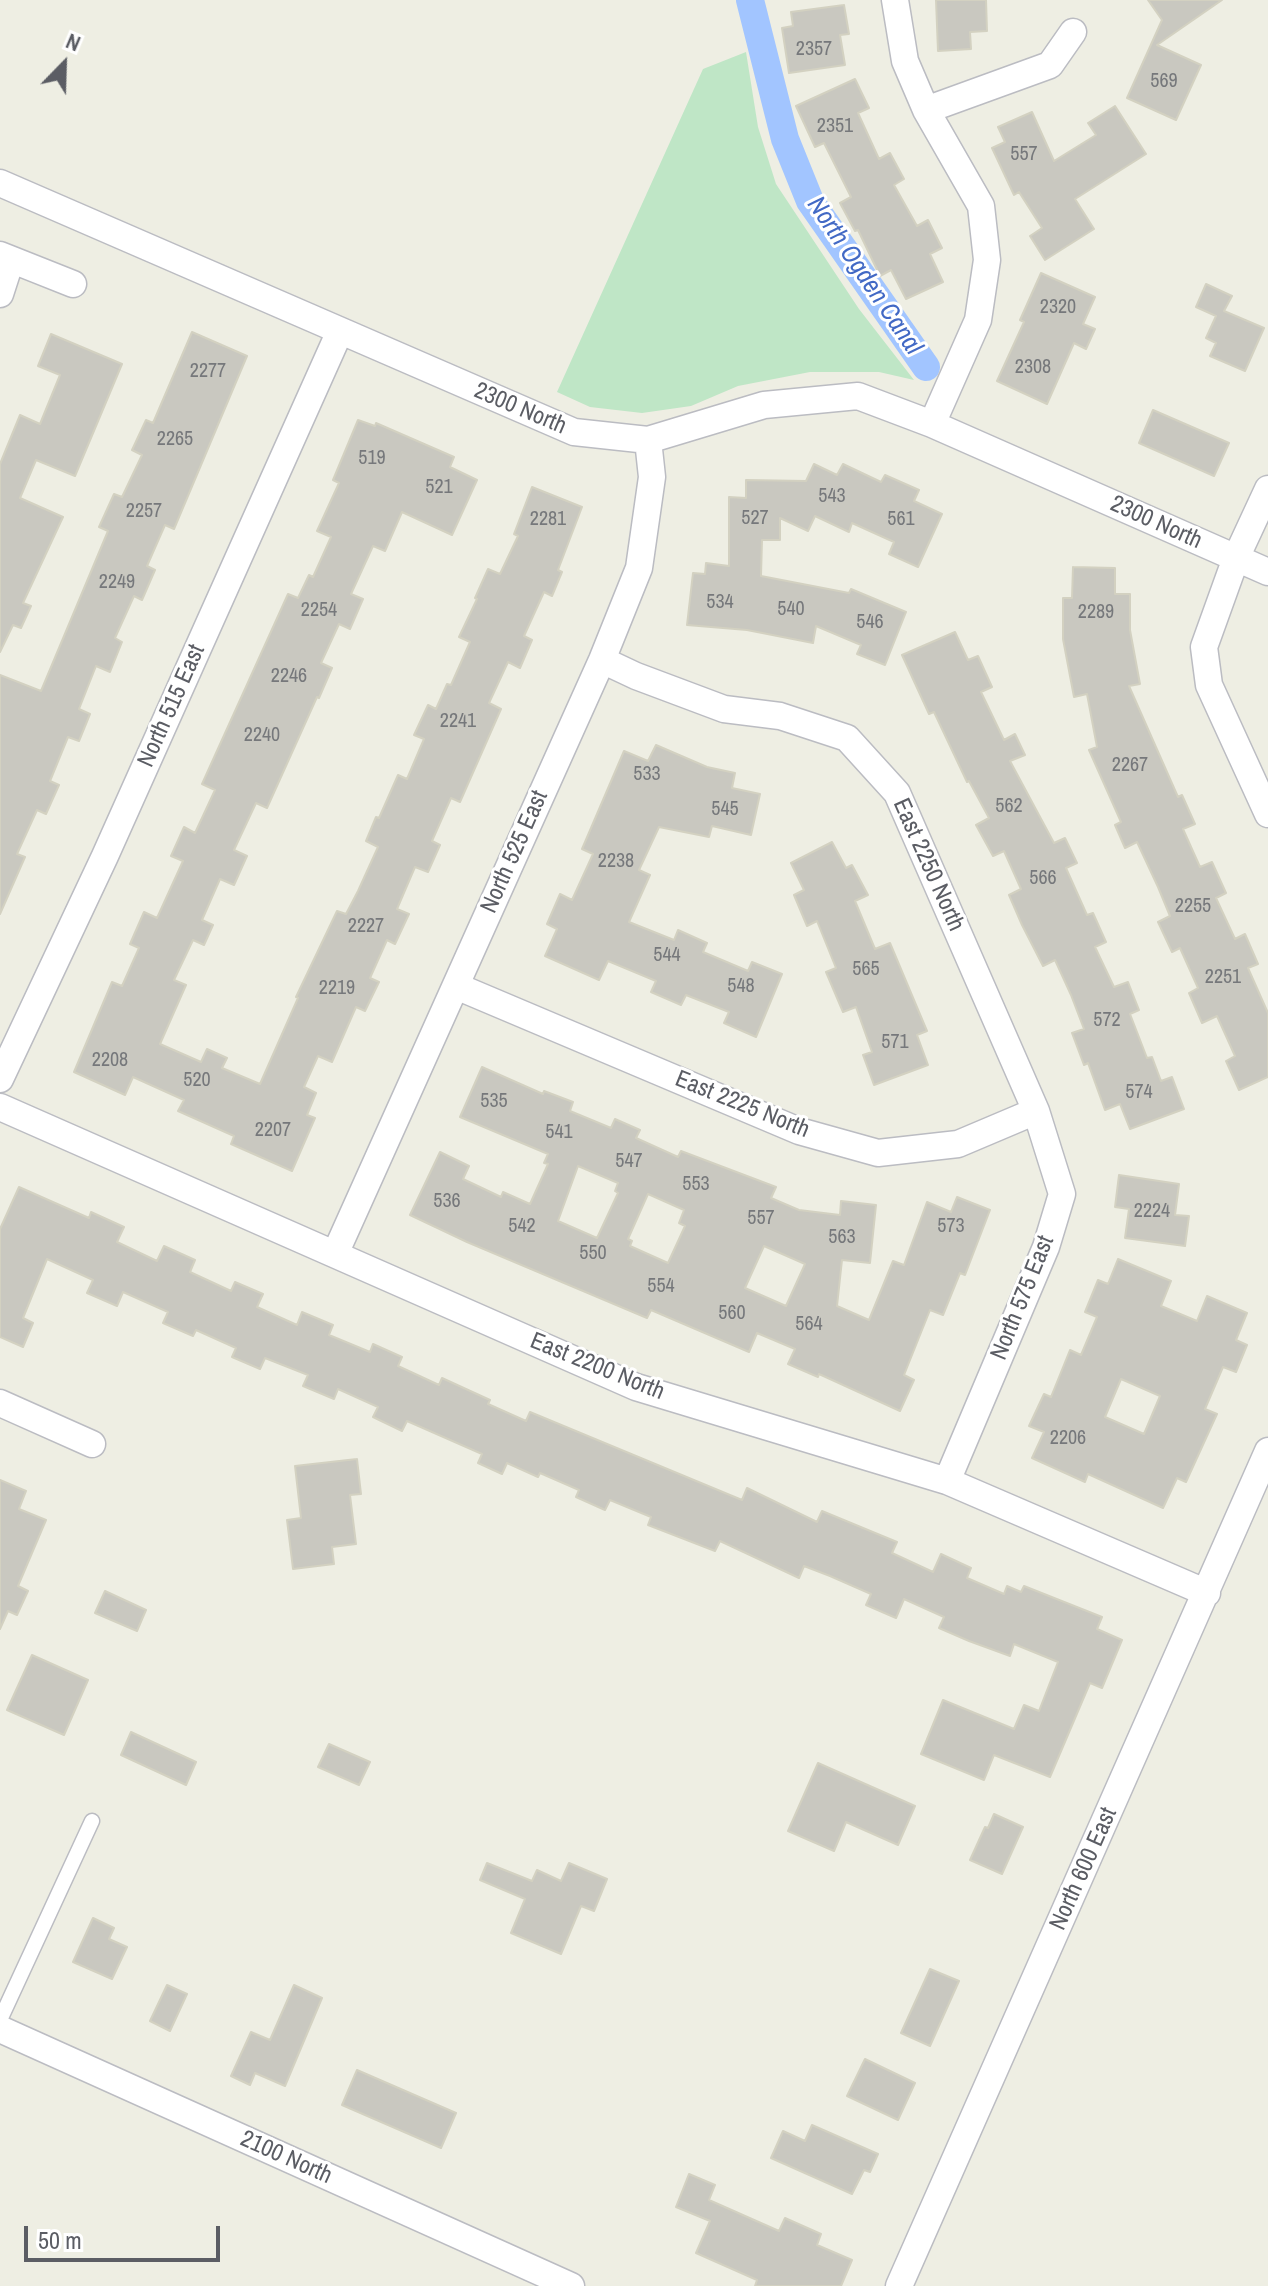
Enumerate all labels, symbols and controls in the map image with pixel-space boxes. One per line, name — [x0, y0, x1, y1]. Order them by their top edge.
north arrow — [24, 24, 104, 104]
text: N — [62, 26, 85, 58]
house number: 2357 — [796, 38, 832, 62]
house number: 569 — [1150, 70, 1178, 94]
house number: 2351 — [817, 115, 853, 139]
house number: 557 — [1010, 143, 1038, 167]
water label: North Ogden Canal — [800, 191, 928, 361]
house number: 2320 — [1040, 296, 1076, 320]
house number: 2308 — [1015, 356, 1051, 380]
house number: 2277 — [190, 360, 226, 384]
street label: 2300 North — [470, 377, 570, 441]
house number: 2265 — [157, 428, 193, 452]
house number: 519 — [358, 447, 386, 471]
house number: 521 — [425, 476, 453, 500]
house number: 543 — [818, 485, 846, 509]
street label: 2300 North — [1106, 490, 1206, 556]
house number: 2257 — [126, 500, 162, 524]
house number: 527 — [741, 507, 769, 531]
house number: 2281 — [530, 508, 566, 532]
house number: 561 — [887, 508, 915, 532]
house number: 2249 — [99, 571, 135, 595]
house number: 534 — [706, 591, 734, 615]
house number: 540 — [777, 598, 805, 622]
house number: 2254 — [301, 599, 337, 623]
house number: 2289 — [1078, 601, 1114, 625]
house number: 546 — [856, 611, 884, 635]
street label: North 515 East — [132, 640, 212, 772]
house number: 2246 — [271, 665, 307, 689]
house number: 2241 — [440, 710, 476, 734]
house number: 2240 — [244, 724, 280, 748]
house number: 2267 — [1112, 754, 1148, 778]
house number: 533 — [633, 763, 661, 787]
street label: North 525 East — [475, 786, 555, 918]
street label: East 2250 North — [886, 794, 970, 936]
house number: 562 — [995, 795, 1023, 819]
house number: 545 — [711, 798, 739, 822]
house number: 2238 — [598, 850, 634, 874]
house number: 566 — [1029, 867, 1057, 891]
house number: 2255 — [1175, 895, 1211, 919]
house number: 2227 — [348, 915, 384, 939]
house number: 544 — [653, 944, 681, 968]
house number: 565 — [852, 958, 880, 982]
house number: 2251 — [1205, 966, 1241, 990]
house number: 548 — [727, 975, 755, 999]
house number: 2219 — [319, 977, 355, 1001]
house number: 572 — [1093, 1009, 1121, 1033]
house number: 571 — [881, 1031, 909, 1055]
house number: 2208 — [92, 1049, 128, 1073]
street label: East 2225 North — [671, 1065, 813, 1145]
house number: 520 — [183, 1069, 211, 1093]
house number: 574 — [1125, 1081, 1153, 1105]
house number: 535 — [480, 1090, 508, 1114]
house number: 2207 — [255, 1119, 291, 1143]
house number: 541 — [545, 1121, 573, 1145]
house number: 547 — [615, 1150, 643, 1174]
house number: 553 — [682, 1173, 710, 1197]
house number: 536 — [433, 1190, 461, 1214]
house number: 2224 — [1134, 1200, 1170, 1224]
house number: 557 — [747, 1207, 775, 1231]
house number: 542 — [508, 1215, 536, 1239]
house number: 573 — [937, 1215, 965, 1239]
house number: 563 — [828, 1226, 856, 1250]
street label: North 575 East — [985, 1232, 1061, 1364]
house number: 550 — [579, 1242, 607, 1266]
house number: 554 — [647, 1275, 675, 1299]
house number: 560 — [718, 1302, 746, 1326]
house number: 564 — [795, 1313, 823, 1337]
street label: East 2200 North — [526, 1327, 668, 1407]
house number: 2206 — [1050, 1427, 1086, 1451]
street label: North 600 East — [1044, 1803, 1124, 1935]
street label: 2100 North — [236, 2125, 336, 2191]
scale bar — [28, 2210, 224, 2260]
text: 50 m — [38, 2224, 82, 2256]

